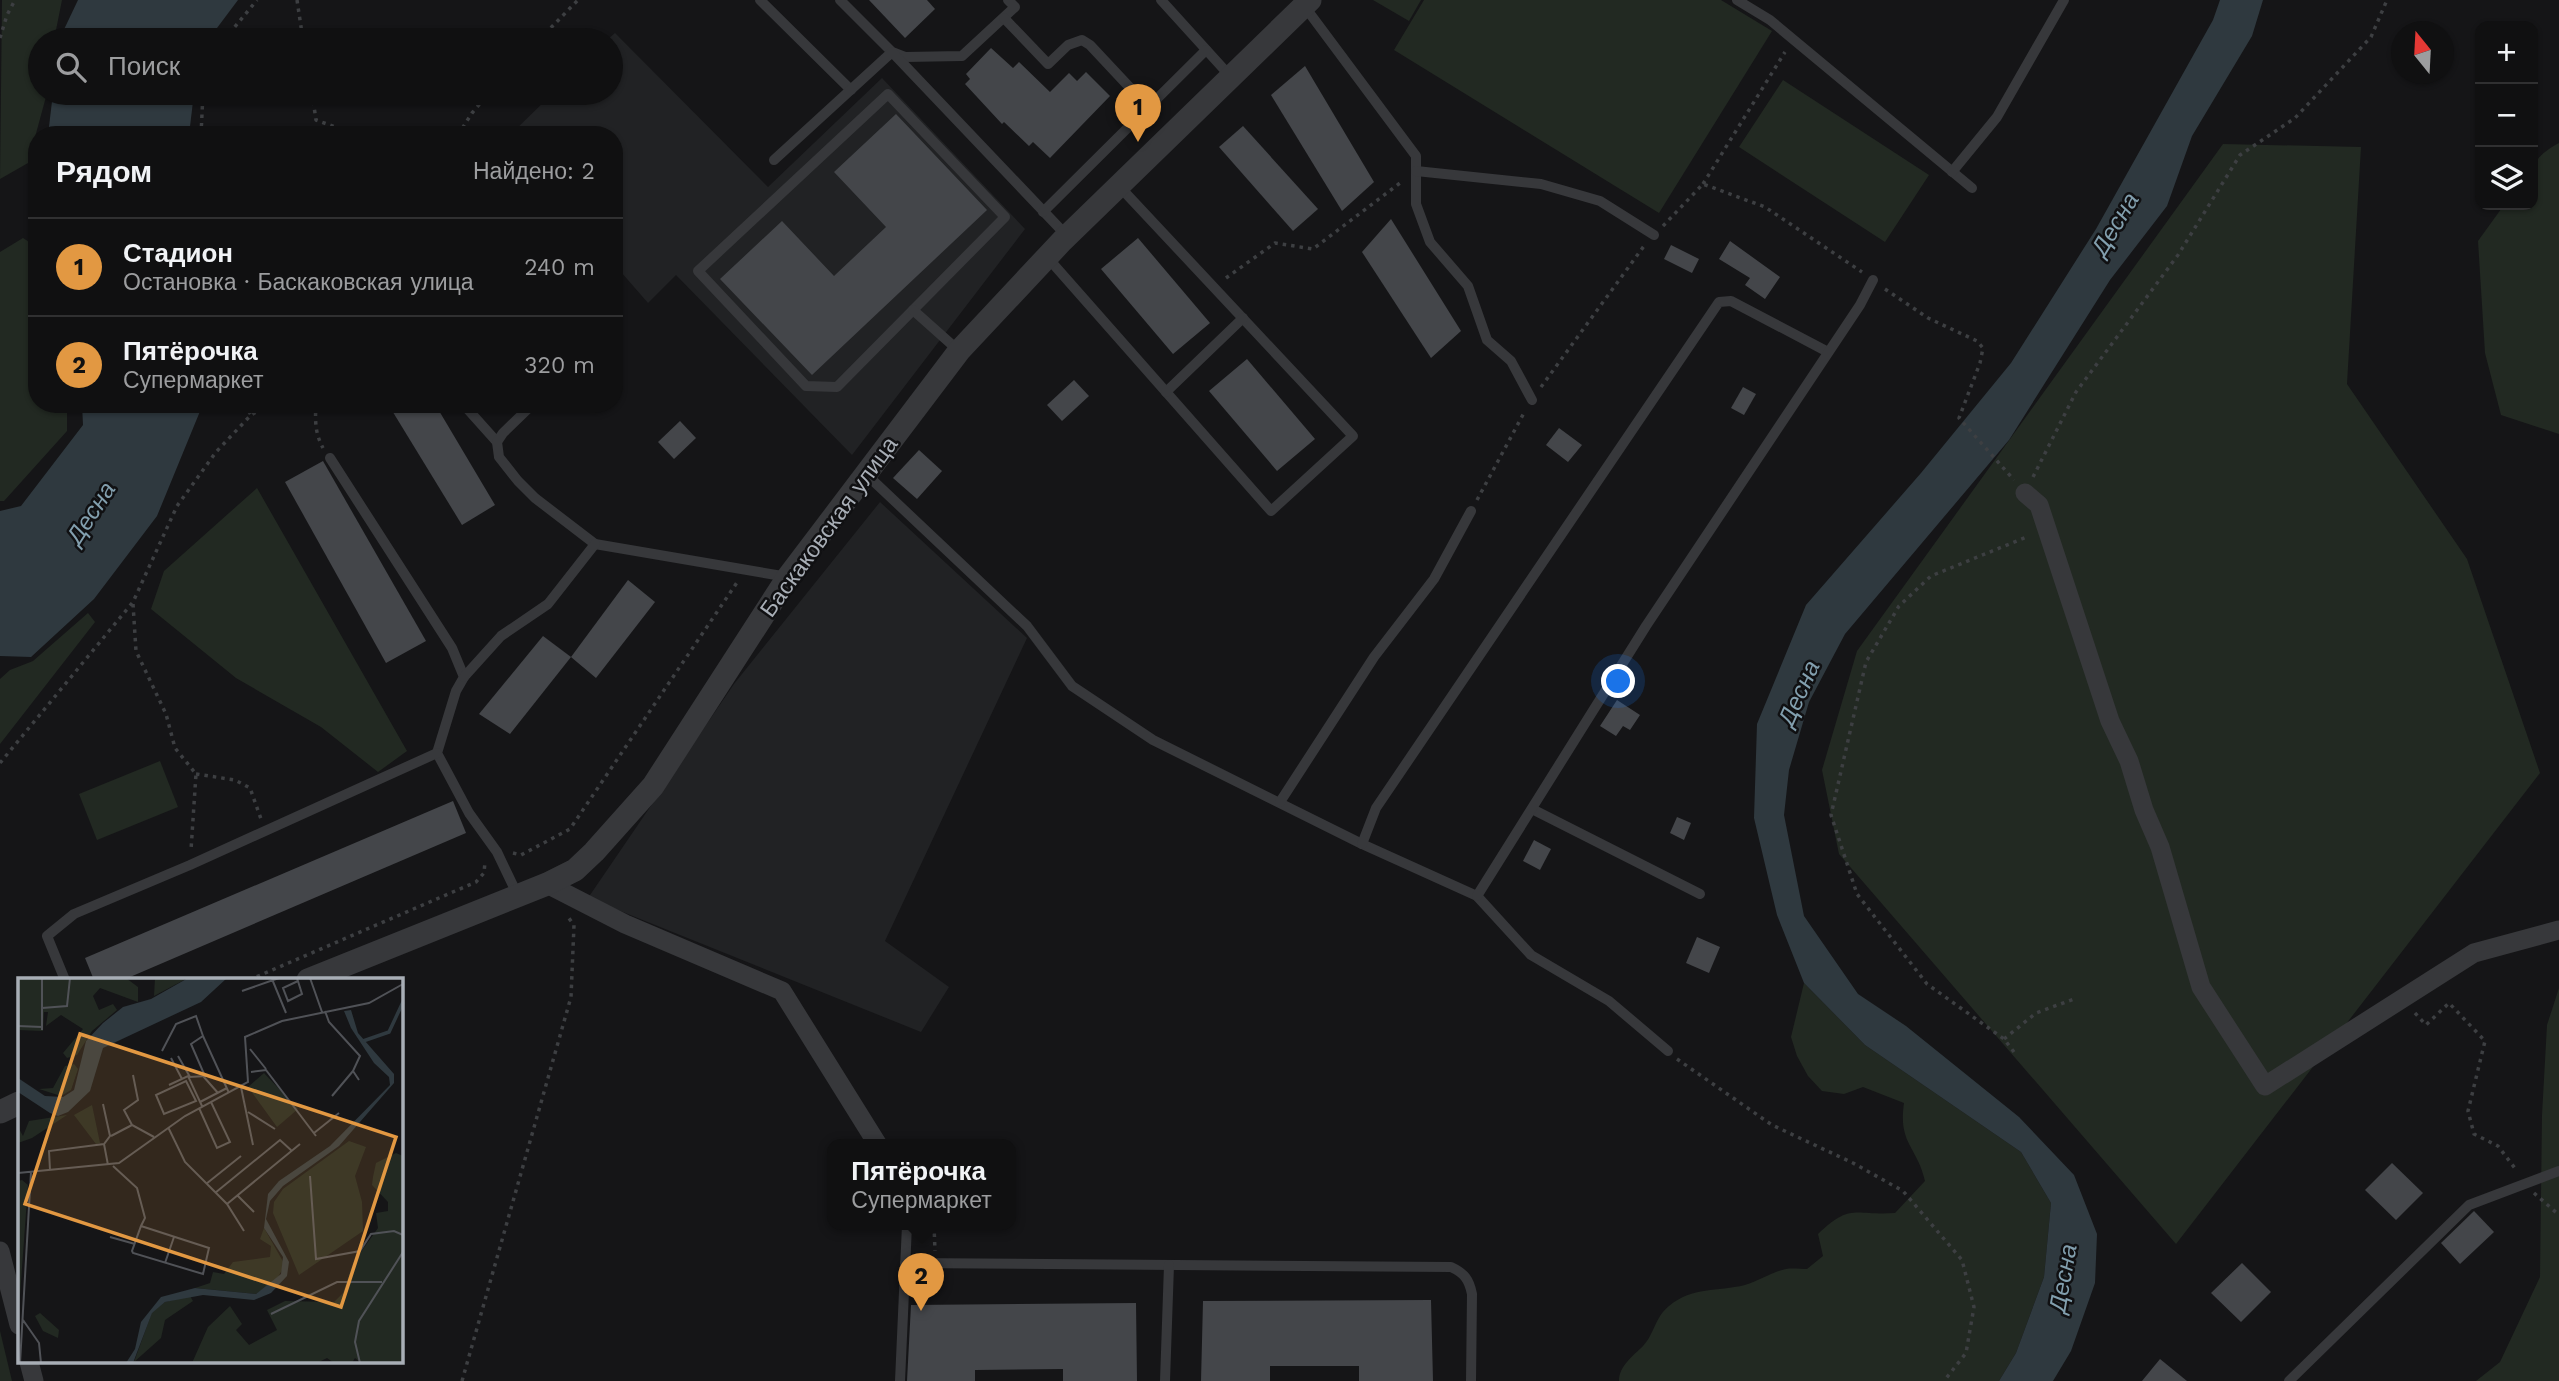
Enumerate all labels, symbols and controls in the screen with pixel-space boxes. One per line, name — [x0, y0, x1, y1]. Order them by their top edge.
north arrow — [2391, 21, 2454, 84]
map controls — [2475, 21, 2538, 210]
button: + — [2475, 21, 2538, 84]
search box — [28, 28, 623, 105]
icon: search — [52, 48, 90, 86]
text: Поиск — [108, 51, 180, 81]
pin: 1 — [1115, 84, 1161, 142]
button: − — [2475, 84, 2538, 147]
button: layers — [2475, 147, 2538, 210]
text: Рядом — [56, 154, 152, 189]
text: Найдено: 2 — [473, 158, 595, 185]
water label: Десна — [2084, 187, 2145, 263]
text: Стадион — [123, 238, 233, 268]
text: 1 — [74, 254, 84, 281]
text: 240 m — [524, 254, 595, 281]
text: Остановка · Баскаковская улица — [123, 269, 474, 296]
text: Пятёрочка — [123, 336, 258, 366]
text: 2 — [72, 352, 86, 379]
text: 320 m — [524, 352, 595, 379]
text: Супермаркет — [123, 367, 263, 394]
street label: Баскаковская улица — [755, 431, 904, 622]
water label: Десна — [59, 477, 121, 552]
water label: Десна — [1771, 656, 1826, 733]
your location — [1601, 664, 1635, 698]
inset map — [18, 978, 402, 1364]
popup — [827, 1139, 1016, 1230]
text: Пятёрочка — [851, 1156, 986, 1186]
text: Супермаркет — [851, 1187, 992, 1214]
water label: Десна — [2043, 1242, 2083, 1317]
pin: 2 — [898, 1253, 944, 1311]

